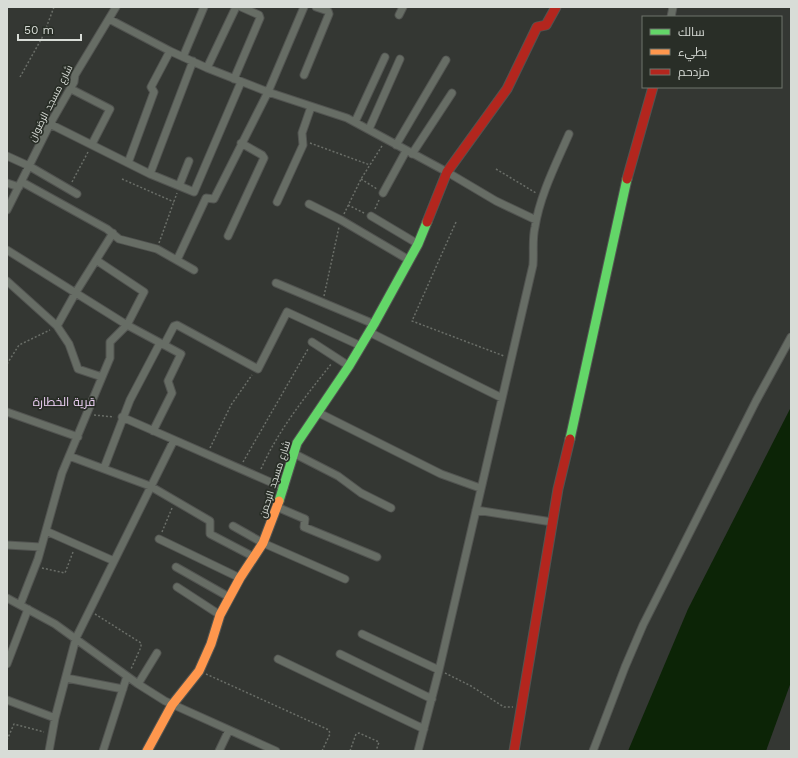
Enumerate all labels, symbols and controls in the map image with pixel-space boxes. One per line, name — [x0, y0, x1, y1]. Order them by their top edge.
scale bar — [18, 16, 81, 42]
legend — [642, 16, 782, 88]
text: 50 m — [24, 23, 54, 37]
text: سالك — [678, 25, 705, 39]
text: بطيء — [678, 45, 707, 62]
street label: شارع مسجد الرضوان — [26, 63, 75, 144]
text: مزدحم — [678, 65, 710, 80]
district label: قرية الخطارة — [33, 395, 95, 409]
street label: شارع مسجد الرحمن — [257, 439, 293, 519]

